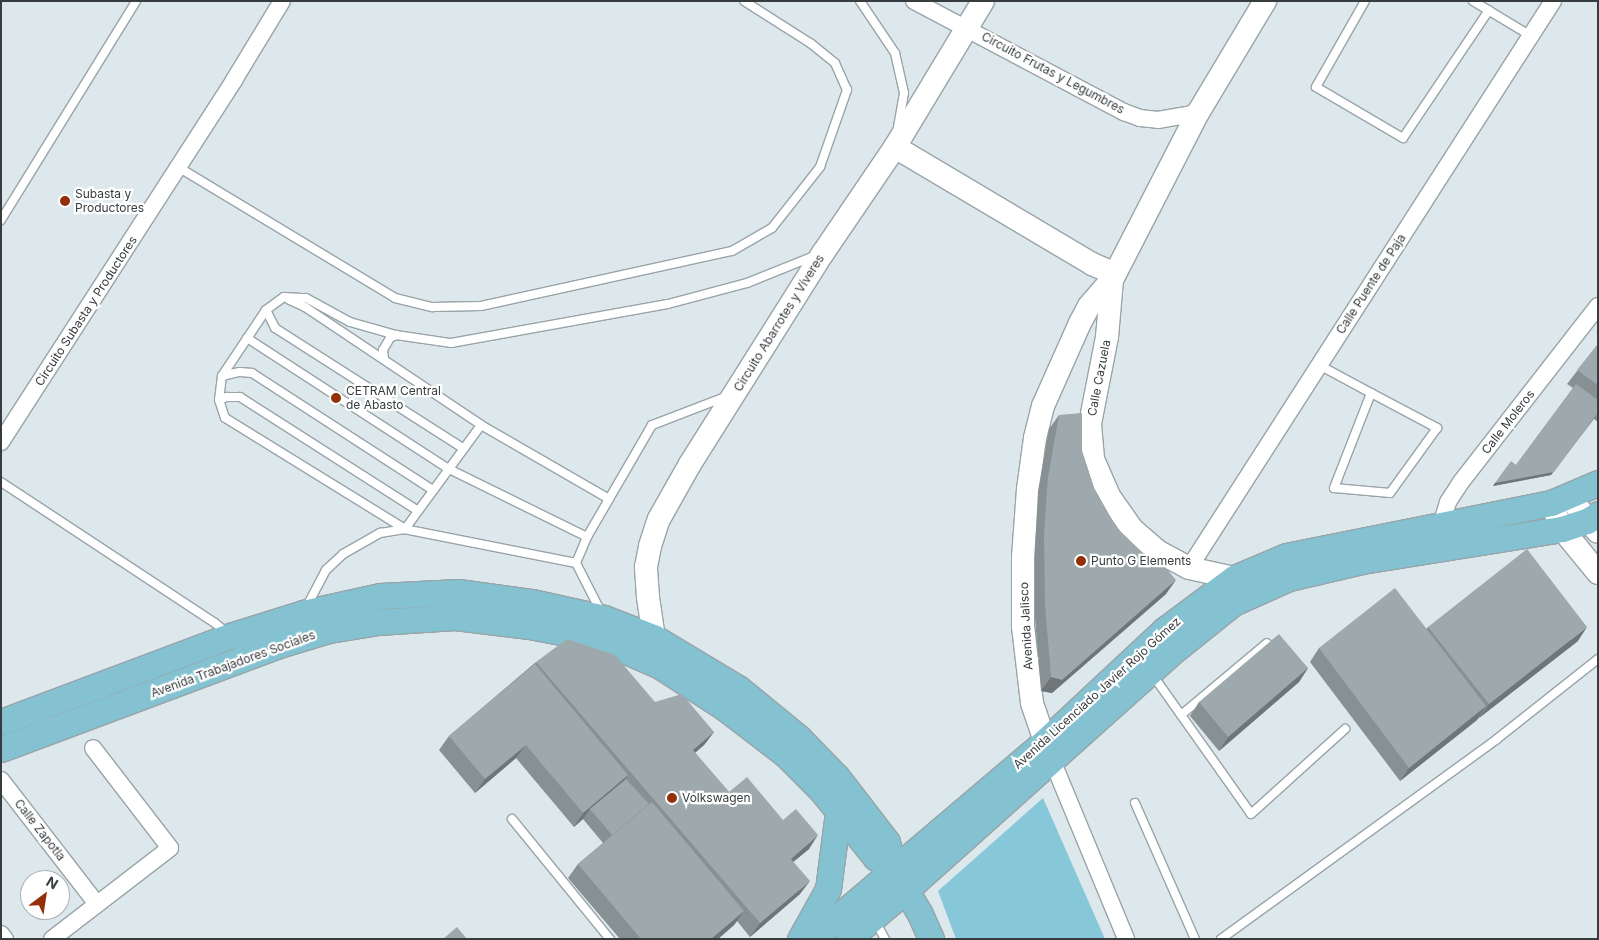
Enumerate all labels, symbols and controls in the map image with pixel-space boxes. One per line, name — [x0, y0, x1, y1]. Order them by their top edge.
street label: Circuito Frutas y Legumbres — [979, 29, 1127, 117]
place label: Subasta y Productores — [75, 187, 144, 215]
marker: Subasta y Productores — [59, 195, 71, 207]
street label: Calle Puente de Paja — [1333, 231, 1409, 337]
street label: Circuito Subasta y Productores — [32, 233, 140, 389]
street label: Circuito Abarrotes y Víveres — [731, 252, 827, 394]
street label: Calle Cazuela — [1085, 339, 1113, 417]
place label: CETRAM Central de Abasto — [346, 384, 441, 412]
street label: Calle Moleros — [1478, 387, 1538, 457]
marker: CETRAM Central de Abasto — [330, 392, 342, 404]
place label: Punto G Elements — [1091, 554, 1191, 568]
marker: Punto G Elements — [1075, 555, 1087, 567]
street label: Avenida Jalisco — [1017, 582, 1035, 670]
street label: Avenida Licenciado Javier Rojo Gómez — [1011, 614, 1183, 772]
street label: Avenida Trabajadores Sociales — [149, 628, 317, 700]
place label: Volkswagen — [682, 791, 751, 805]
marker: Volkswagen — [666, 792, 678, 804]
street label: Calle Zapotla — [12, 796, 68, 864]
north arrow — [20, 870, 70, 920]
text: N — [44, 873, 61, 893]

